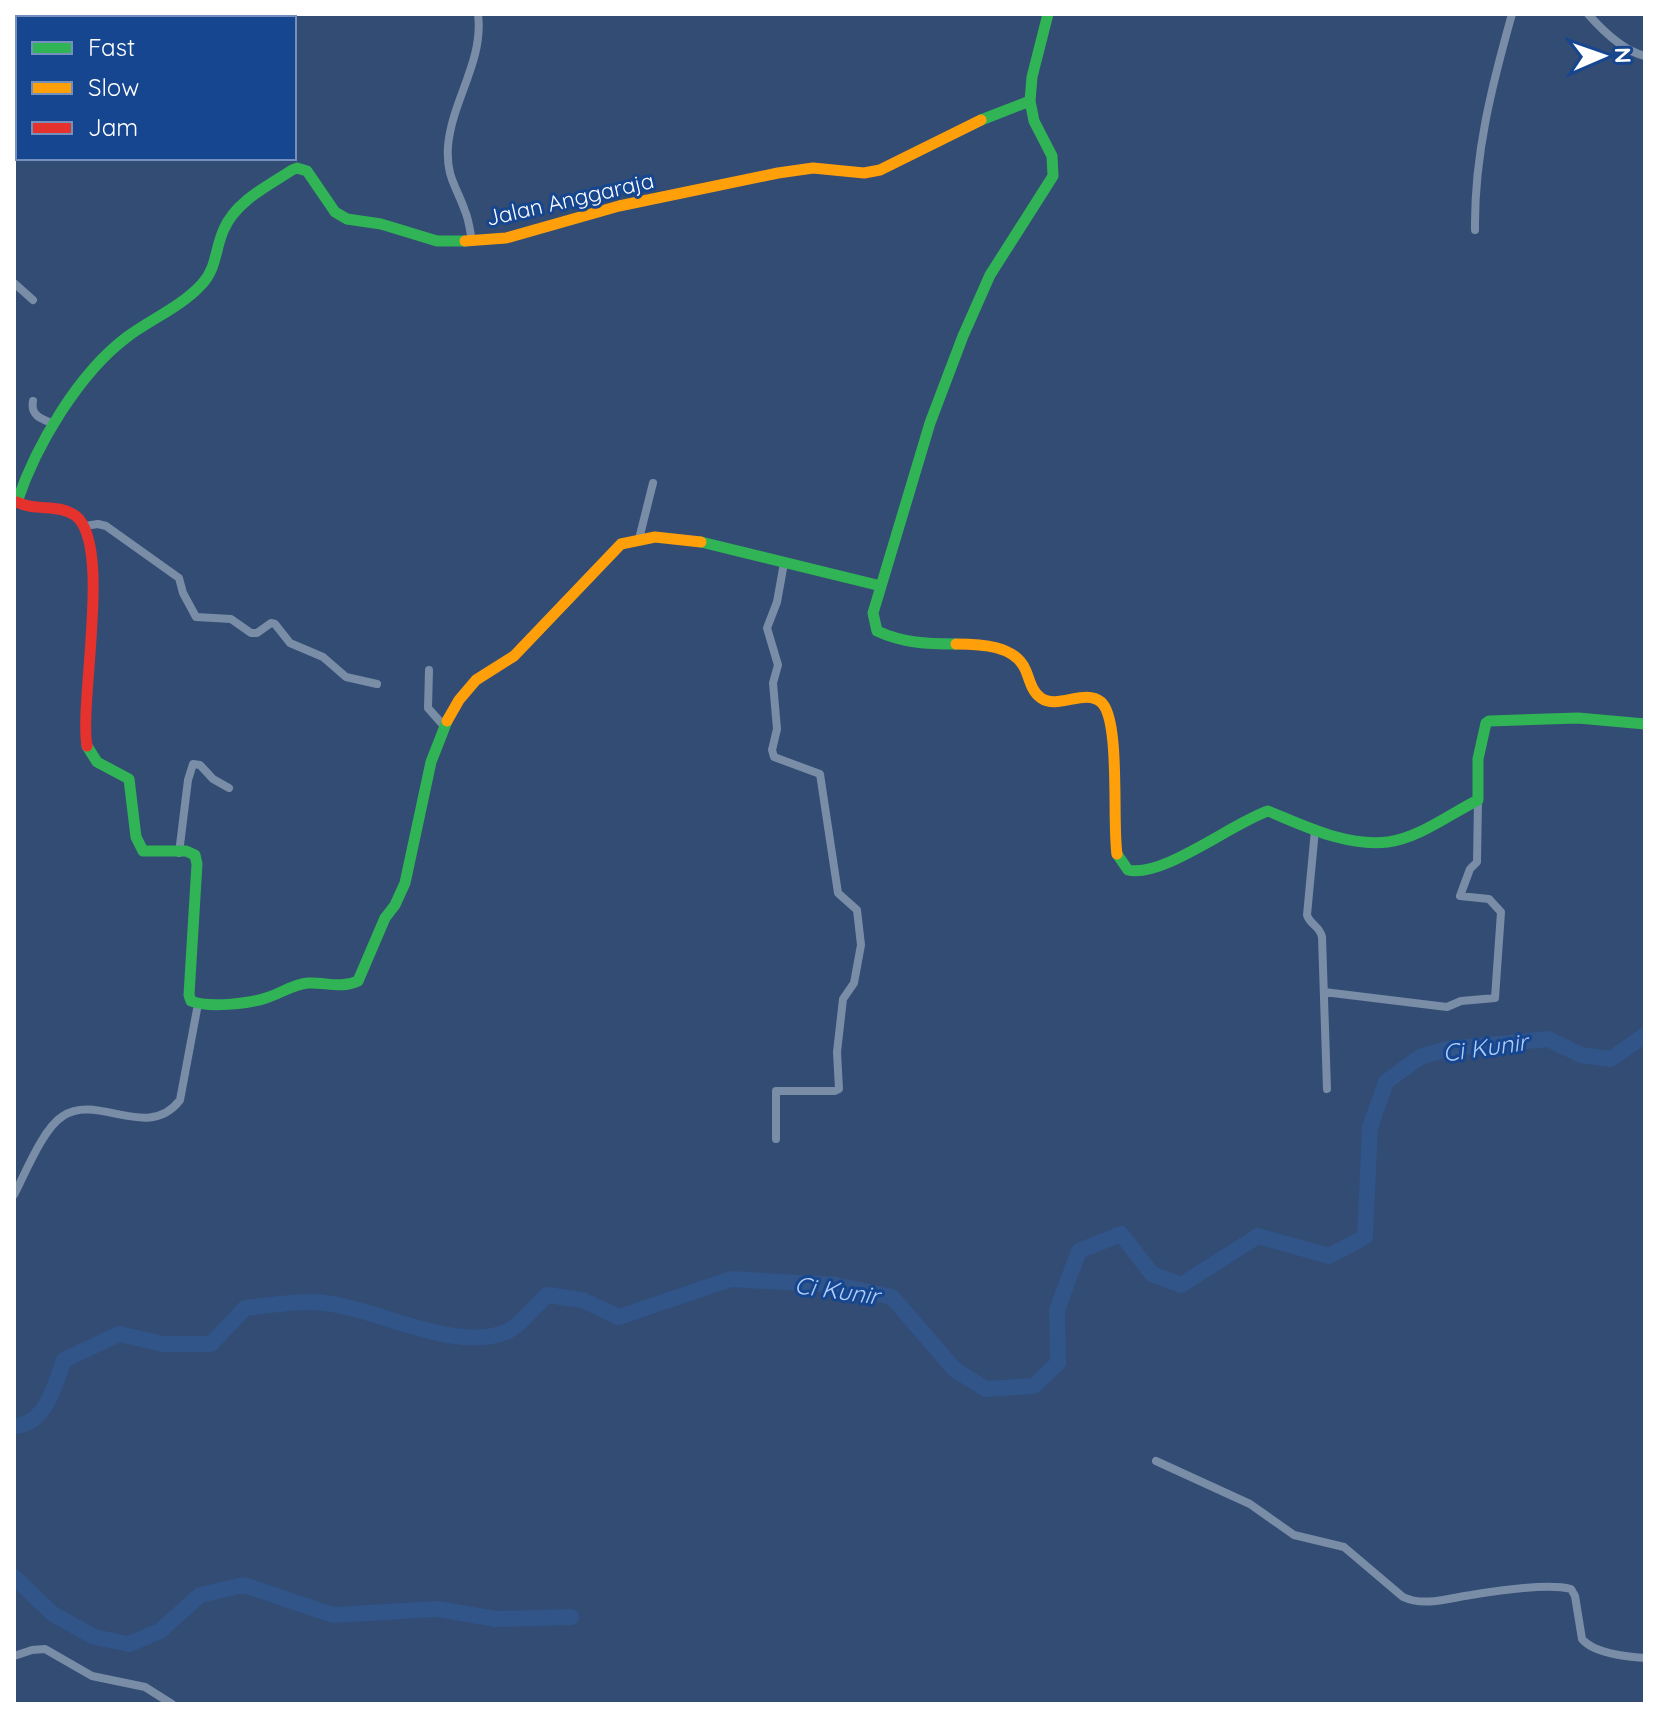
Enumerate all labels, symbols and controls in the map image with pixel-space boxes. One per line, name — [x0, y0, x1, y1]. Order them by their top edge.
legend — [16, 16, 296, 160]
north arrow — [1563, 16, 1643, 96]
text: Fast — [88, 32, 135, 62]
text: N — [1609, 47, 1637, 64]
text: Slow — [88, 72, 139, 102]
text: Jam — [88, 112, 138, 142]
street label: Jalan Anggaraja — [483, 166, 657, 232]
water label: Ci Kunir — [1441, 1026, 1532, 1068]
water label: Ci Kunir — [793, 1269, 884, 1311]

